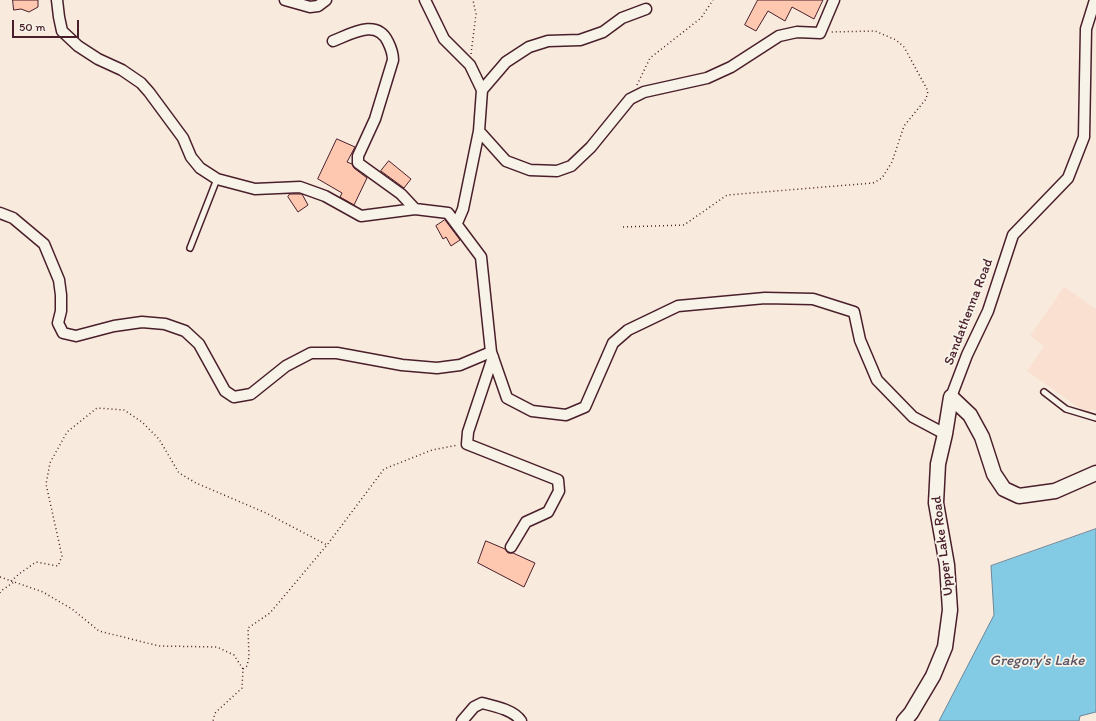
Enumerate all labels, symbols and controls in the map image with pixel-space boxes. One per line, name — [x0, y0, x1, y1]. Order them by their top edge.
scale bar — [14, 12, 81, 38]
text: 50 m — [19, 20, 45, 34]
street label: Sandathenna Road — [941, 256, 997, 368]
street label: Upper Lake Road — [929, 495, 957, 597]
water label: Gregory's Lake — [990, 652, 1084, 670]

